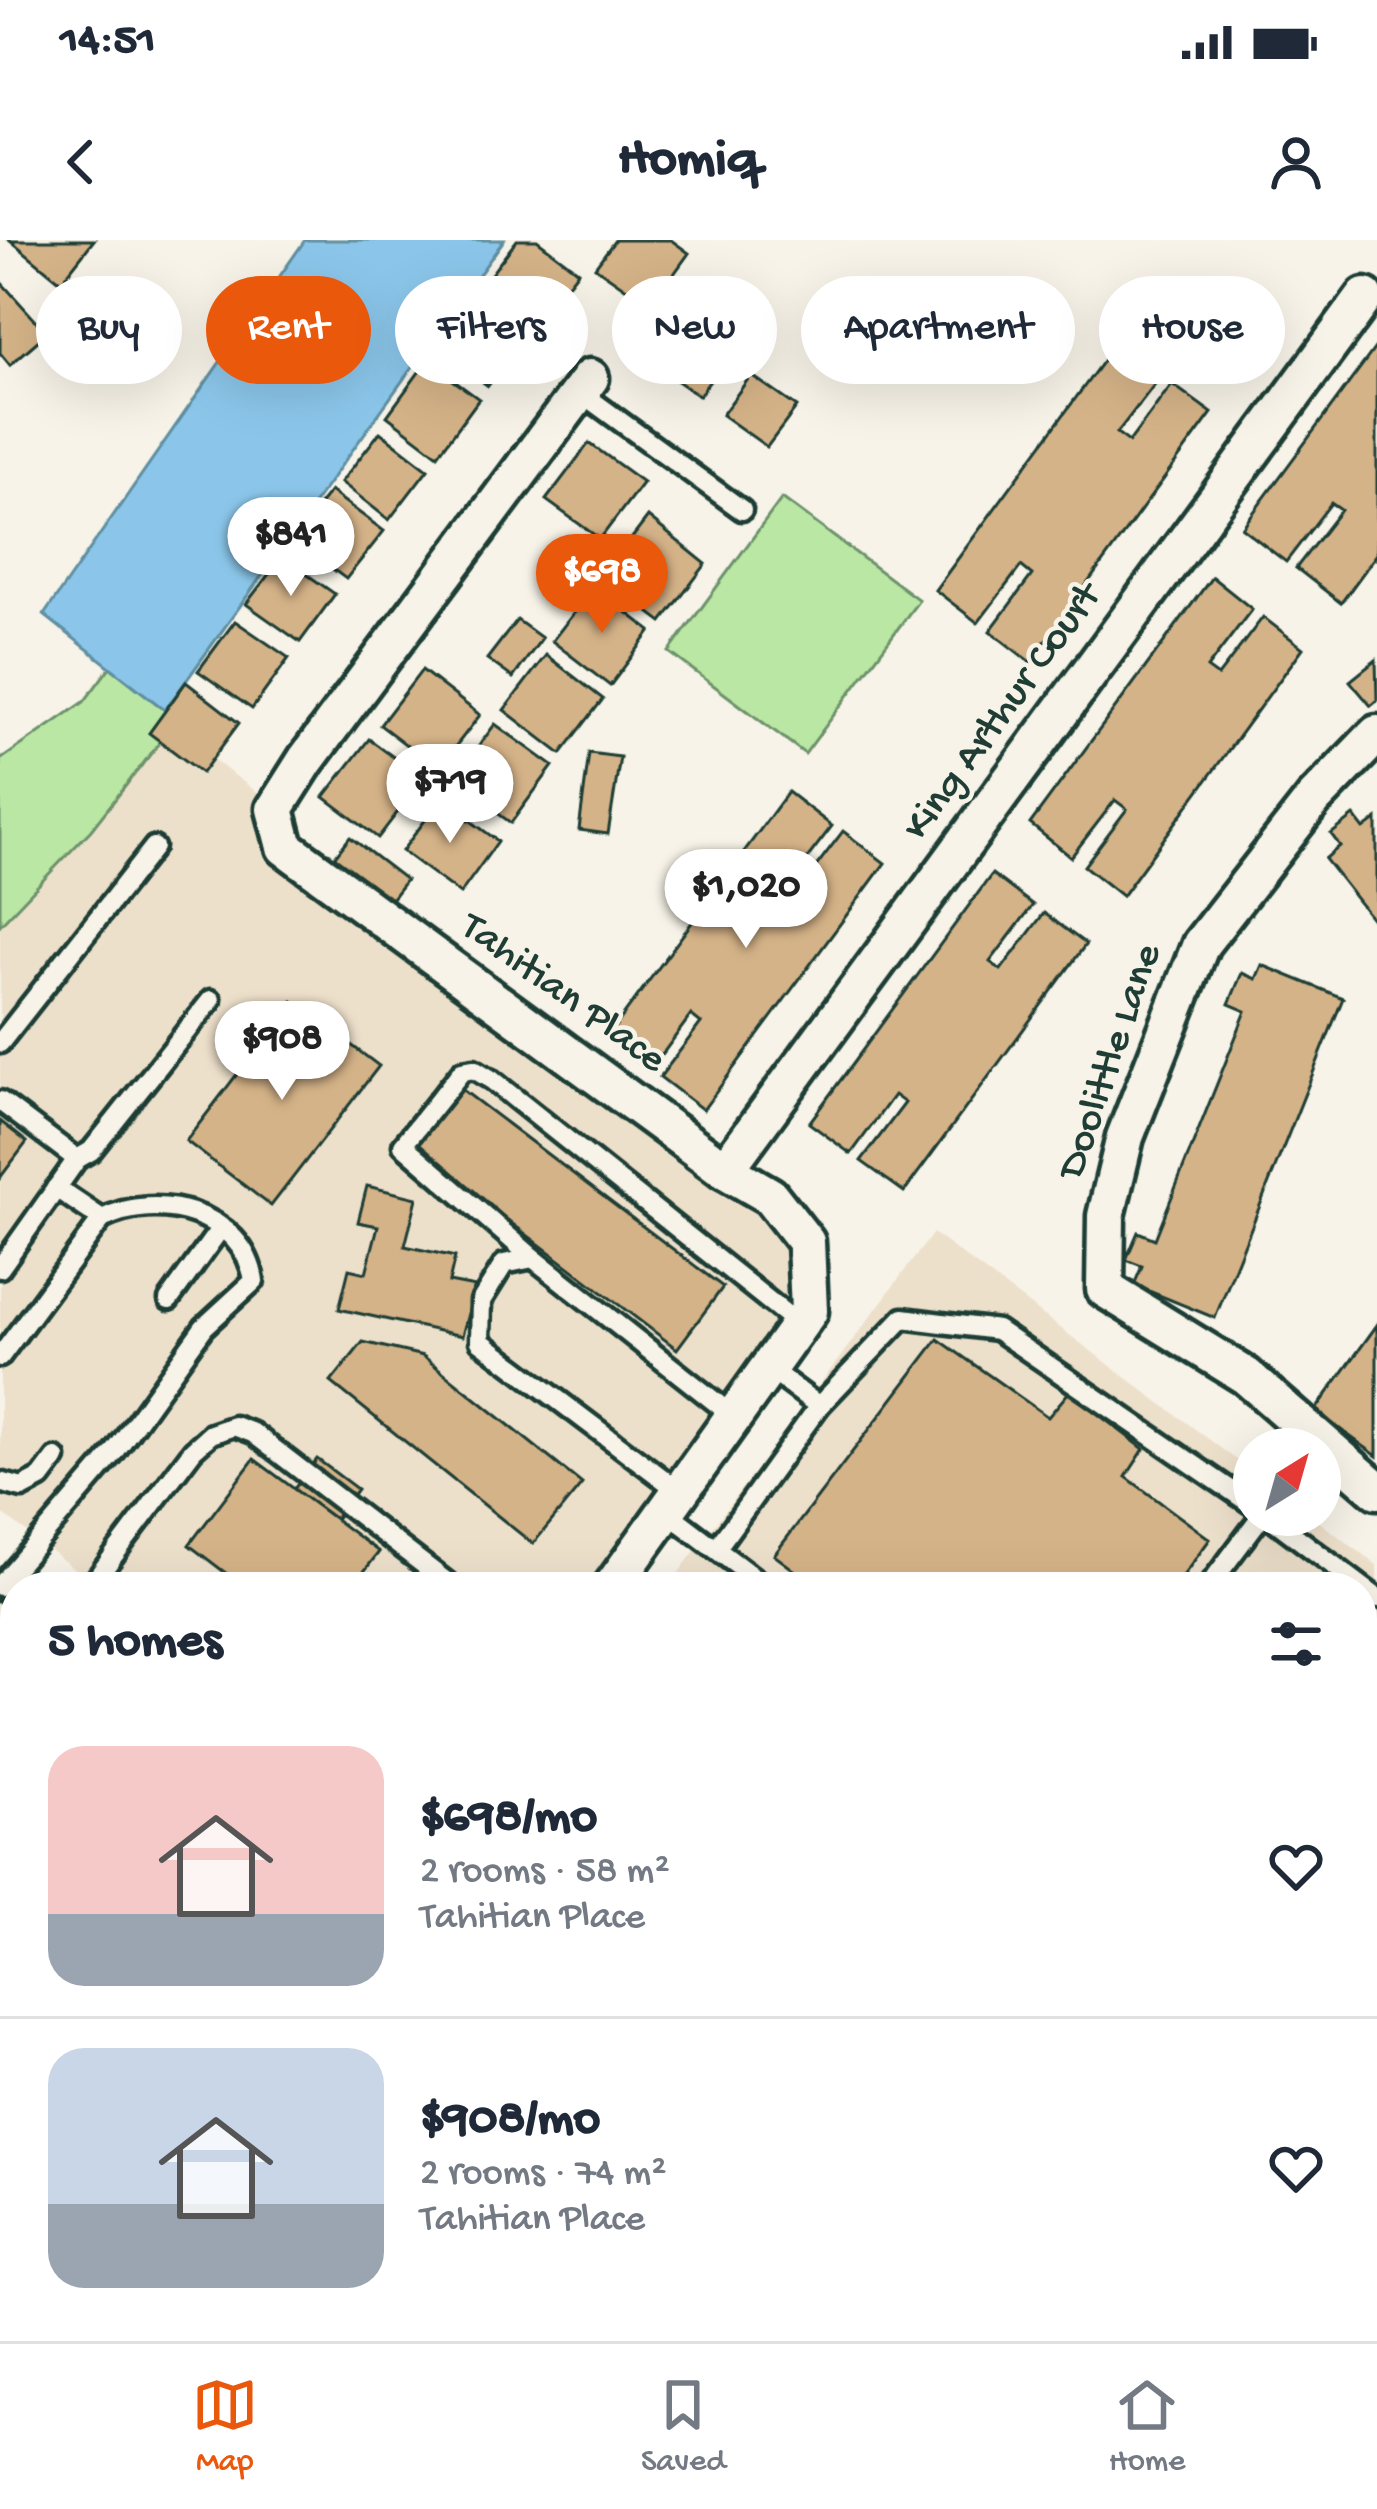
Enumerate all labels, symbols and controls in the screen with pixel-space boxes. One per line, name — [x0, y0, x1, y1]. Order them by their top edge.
text: 14:51 — [60, 16, 155, 69]
icon: back — [48, 129, 114, 195]
icon: person — [1263, 129, 1329, 195]
text: Homiq — [618, 130, 759, 194]
chip: Buy — [36, 276, 182, 384]
chip: Rent — [206, 276, 371, 384]
chip: Filters — [395, 276, 588, 384]
chip: New — [612, 276, 777, 384]
chip: Apartment — [801, 276, 1075, 384]
chip: House — [1099, 276, 1285, 384]
pin: $841 — [220, 497, 362, 599]
text: $841 — [254, 513, 328, 559]
pin: $698 — [531, 534, 673, 636]
text: $698 — [563, 550, 641, 596]
street label: King Arthur Court — [894, 572, 1116, 851]
pin: $719 — [379, 744, 521, 846]
text: $719 — [413, 760, 487, 806]
pin: $1,020 — [648, 849, 844, 951]
text: $1,020 — [692, 865, 800, 911]
street label: Tahitian Place — [448, 903, 675, 1087]
street label: Doolittle Lane — [1048, 937, 1175, 1189]
pin: $908 — [211, 1001, 353, 1103]
text: $908 — [242, 1017, 322, 1063]
north arrow — [1233, 1428, 1341, 1536]
map controls — [1233, 1428, 1341, 1536]
icon: filters — [1263, 1611, 1329, 1677]
text: 5 homes — [48, 1614, 222, 1674]
text: $698/mo — [420, 1790, 597, 1850]
icon: home — [144, 1794, 288, 1938]
icon: heart — [1263, 1833, 1329, 1899]
text: 2 rooms · 58 m² — [420, 1850, 670, 1896]
text: Tahitian Place — [420, 1896, 645, 1942]
text: $908/mo — [420, 2092, 600, 2152]
icon: home — [144, 2096, 288, 2240]
icon: heart — [1263, 2135, 1329, 2201]
text: 2 rooms · 74 m² — [420, 2152, 667, 2198]
text: Tahitian Place — [420, 2198, 645, 2244]
tab: Map — [192, 2372, 258, 2482]
tab: Saved — [641, 2372, 726, 2482]
tab: Home — [1109, 2372, 1185, 2482]

